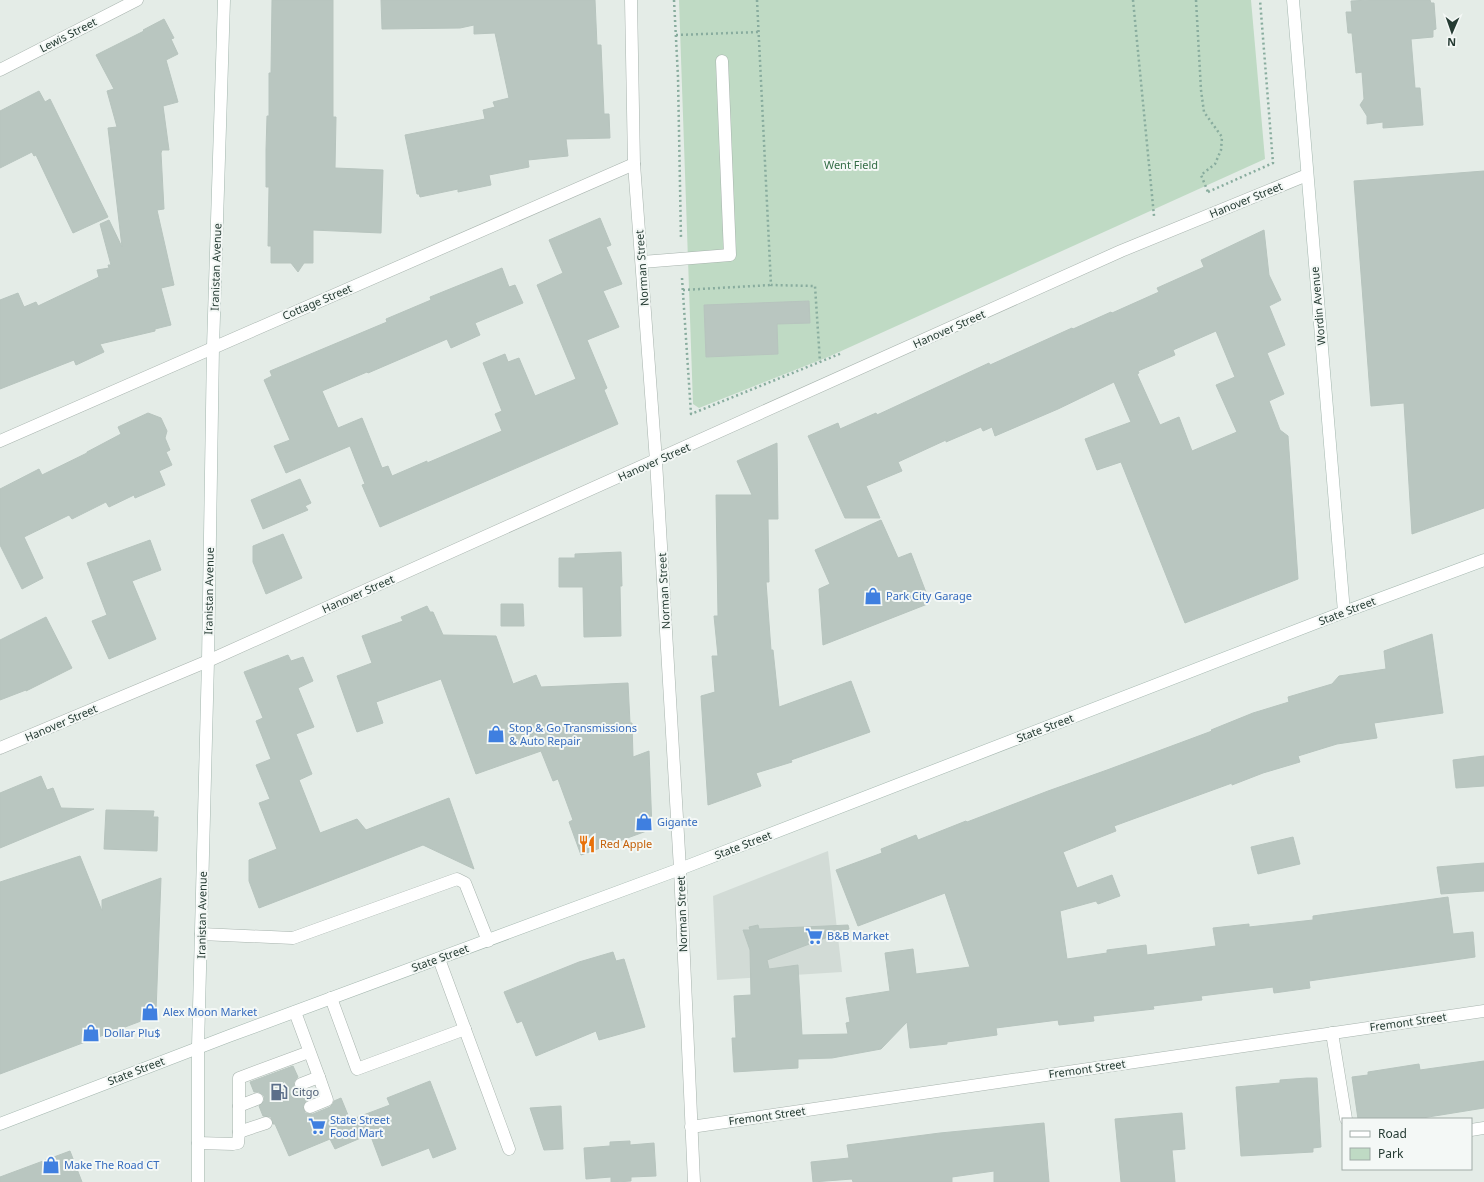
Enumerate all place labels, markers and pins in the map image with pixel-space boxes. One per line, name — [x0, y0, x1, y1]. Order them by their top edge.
shop icon: Park City Garage — [863, 586, 883, 606]
place label: Park City Garage — [886, 588, 972, 603]
place label: Stop & Go Transmissions & Auto Repair — [509, 720, 637, 748]
shop icon: Stop & Go Transmissions & Auto Repair — [486, 724, 506, 744]
shop icon: Gigante — [634, 812, 654, 832]
place label: Gigante — [657, 814, 698, 829]
restaurant icon: Red Apple — [577, 834, 597, 854]
place label: Red Apple — [600, 836, 652, 851]
supermarket icon: B&B Market — [804, 926, 824, 946]
place label: B&B Market — [827, 928, 889, 943]
shop icon: Alex Moon Market — [140, 1002, 160, 1022]
place label: Alex Moon Market — [163, 1004, 257, 1019]
shop icon: Dollar Plu$ — [81, 1023, 101, 1043]
place label: Dollar Plu$ — [104, 1025, 161, 1040]
fuel station icon: Citgo — [269, 1082, 289, 1102]
place label: Citgo — [292, 1084, 320, 1099]
place label: State Street Food Mart — [330, 1112, 390, 1140]
supermarket icon: State Street Food Mart — [307, 1116, 327, 1136]
shop icon: Make The Road CT — [41, 1155, 61, 1175]
place label: Make The Road CT — [64, 1157, 159, 1172]

